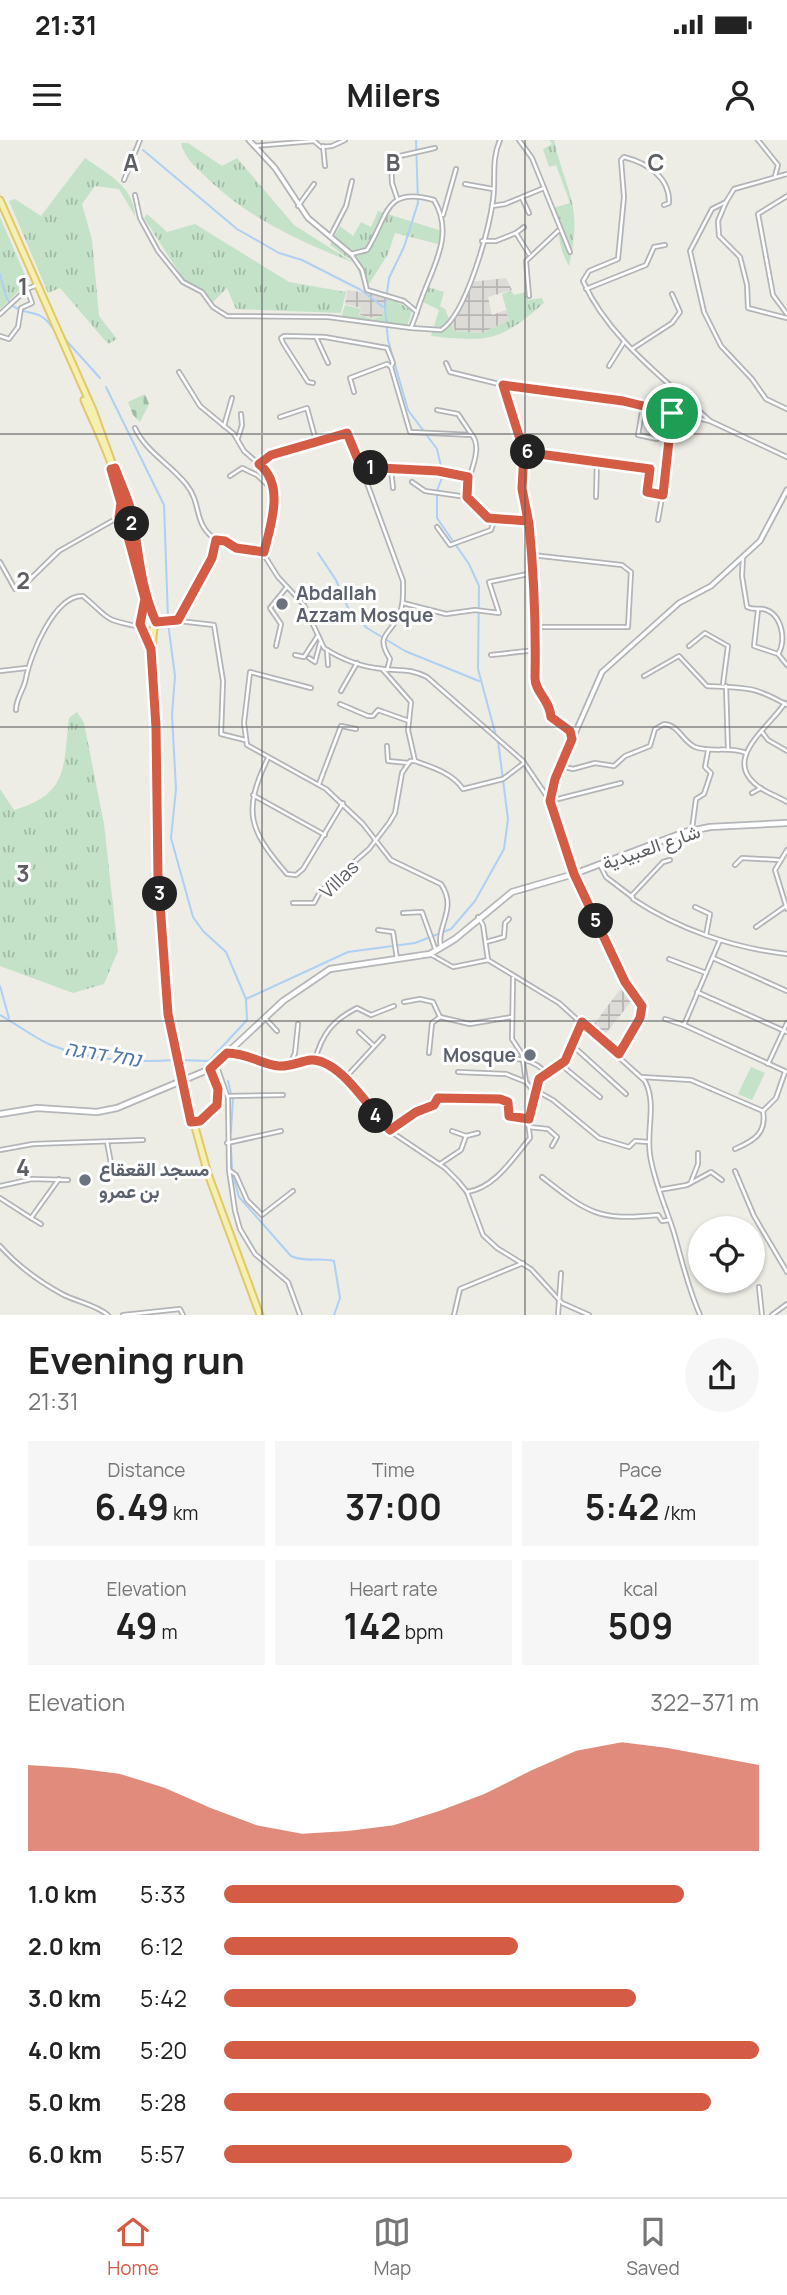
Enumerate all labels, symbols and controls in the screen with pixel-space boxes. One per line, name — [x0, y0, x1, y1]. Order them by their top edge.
text: 21:31 — [35, 7, 97, 43]
text: Milers — [346, 73, 441, 117]
icon: menu — [28, 76, 66, 114]
icon: person — [721, 76, 759, 114]
text: A — [123, 146, 139, 178]
text: B — [386, 146, 400, 178]
text: C — [648, 146, 665, 178]
text: 1 — [18, 270, 28, 302]
pin — [642, 383, 702, 443]
icon: arrive — [653, 394, 691, 432]
pin: 6 — [510, 434, 546, 470]
text: 6 — [522, 438, 533, 464]
pin: 1 — [354, 450, 388, 486]
text: 1 — [366, 454, 375, 480]
pin: 2 — [114, 506, 150, 542]
text: 2 — [126, 510, 137, 536]
text: 2 — [16, 564, 30, 596]
place label: Abdallah Azzam Mosque — [296, 580, 433, 628]
marker: Abdallah Azzam Mosque — [274, 596, 290, 612]
street label: شارع العبيدية — [598, 818, 704, 876]
street label: Villas — [314, 854, 364, 904]
text: 3 — [16, 857, 30, 889]
pin: 3 — [142, 876, 178, 912]
text: 3 — [154, 880, 165, 906]
pin: 5 — [578, 904, 614, 938]
text: 5 — [590, 907, 601, 933]
water label: נחל דרגה — [63, 1033, 145, 1073]
place label: Mosque — [443, 1042, 516, 1068]
marker: Mosque — [522, 1047, 538, 1063]
pin: 4 — [358, 1098, 394, 1133]
text: 4 — [370, 1102, 381, 1128]
text: 4 — [16, 1151, 30, 1183]
place label: مسجد القعقاع بن عمرو — [99, 1156, 209, 1204]
marker: مسجد القعقاع بن عمرو — [77, 1172, 93, 1188]
map controls — [688, 1216, 765, 1293]
button: locate — [688, 1216, 765, 1293]
text: Evening run — [28, 1333, 245, 1385]
button: share — [685, 1338, 759, 1412]
text: 21:31 — [28, 1385, 79, 1417]
text: Distance — [108, 1457, 185, 1483]
text: Time — [372, 1457, 415, 1483]
text: Pace — [619, 1457, 662, 1483]
text: 6.49 — [95, 1483, 169, 1531]
text: 37:00 — [345, 1483, 442, 1531]
text: 5:42 — [585, 1483, 659, 1531]
text: km — [169, 1500, 198, 1526]
text: /km — [659, 1500, 696, 1526]
text: Elevation — [106, 1576, 187, 1602]
text: Heart rate — [349, 1576, 438, 1602]
text: kcal — [623, 1576, 658, 1602]
text: 49 — [115, 1602, 158, 1650]
text: 142 — [344, 1602, 401, 1650]
text: 509 — [608, 1602, 673, 1650]
text: m — [158, 1619, 178, 1645]
text: bpm — [401, 1619, 443, 1645]
text: Elevation — [28, 1686, 125, 1718]
text: 322–371 m — [650, 1686, 759, 1718]
text: 1.0 km — [28, 1878, 97, 1910]
text: 5:33 — [140, 1878, 186, 1910]
text: 2.0 km — [28, 1930, 101, 1962]
text: 6:12 — [140, 1930, 183, 1962]
text: 3.0 km — [28, 1982, 101, 2014]
text: 5:42 — [140, 1982, 187, 2014]
text: 4.0 km — [28, 2034, 101, 2066]
text: 5:20 — [140, 2034, 187, 2066]
text: 5.0 km — [28, 2086, 101, 2118]
text: 5:28 — [140, 2086, 187, 2118]
text: 6.0 km — [28, 2138, 102, 2170]
text: 5:57 — [140, 2138, 185, 2170]
tab: Home — [107, 2213, 159, 2281]
tab: Map — [373, 2213, 411, 2281]
tab: Saved — [626, 2213, 680, 2281]

